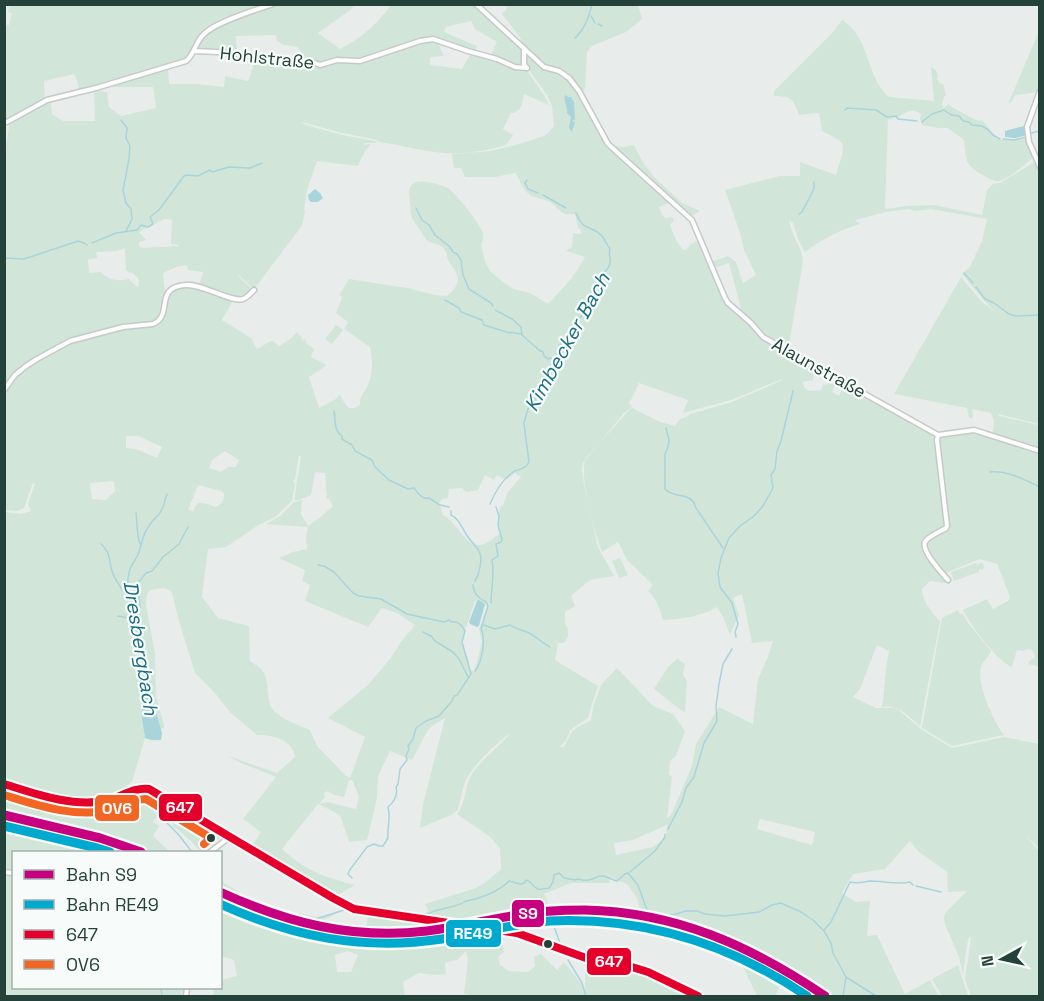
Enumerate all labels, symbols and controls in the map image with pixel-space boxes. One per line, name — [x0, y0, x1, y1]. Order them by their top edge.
street label: Hohlstraße — [219, 41, 315, 74]
water label: Kimbecker Bach — [518, 268, 616, 416]
street label: Alaunstraße — [768, 332, 870, 403]
water label: Dresbergbach — [118, 579, 165, 718]
line badge: 647 — [158, 793, 203, 822]
line badge: OV6 — [94, 794, 140, 822]
text: 647 — [166, 797, 194, 818]
text: OV6 — [102, 798, 132, 819]
unlabelled marker — [205, 832, 217, 844]
legend — [12, 851, 222, 989]
text: Bahn S9 — [66, 863, 137, 886]
text: Bahn RE49 — [66, 893, 159, 916]
line badge: S9 — [511, 899, 545, 928]
text: S9 — [518, 903, 538, 924]
line badge: RE49 — [445, 919, 502, 948]
text: 647 — [66, 923, 98, 946]
text: RE49 — [453, 923, 493, 944]
north arrow — [972, 929, 1032, 989]
unlabelled marker — [542, 938, 554, 950]
line badge: 647 — [586, 947, 632, 976]
text: 647 — [595, 951, 623, 972]
text: OV6 — [66, 953, 100, 976]
text: N — [976, 954, 999, 968]

